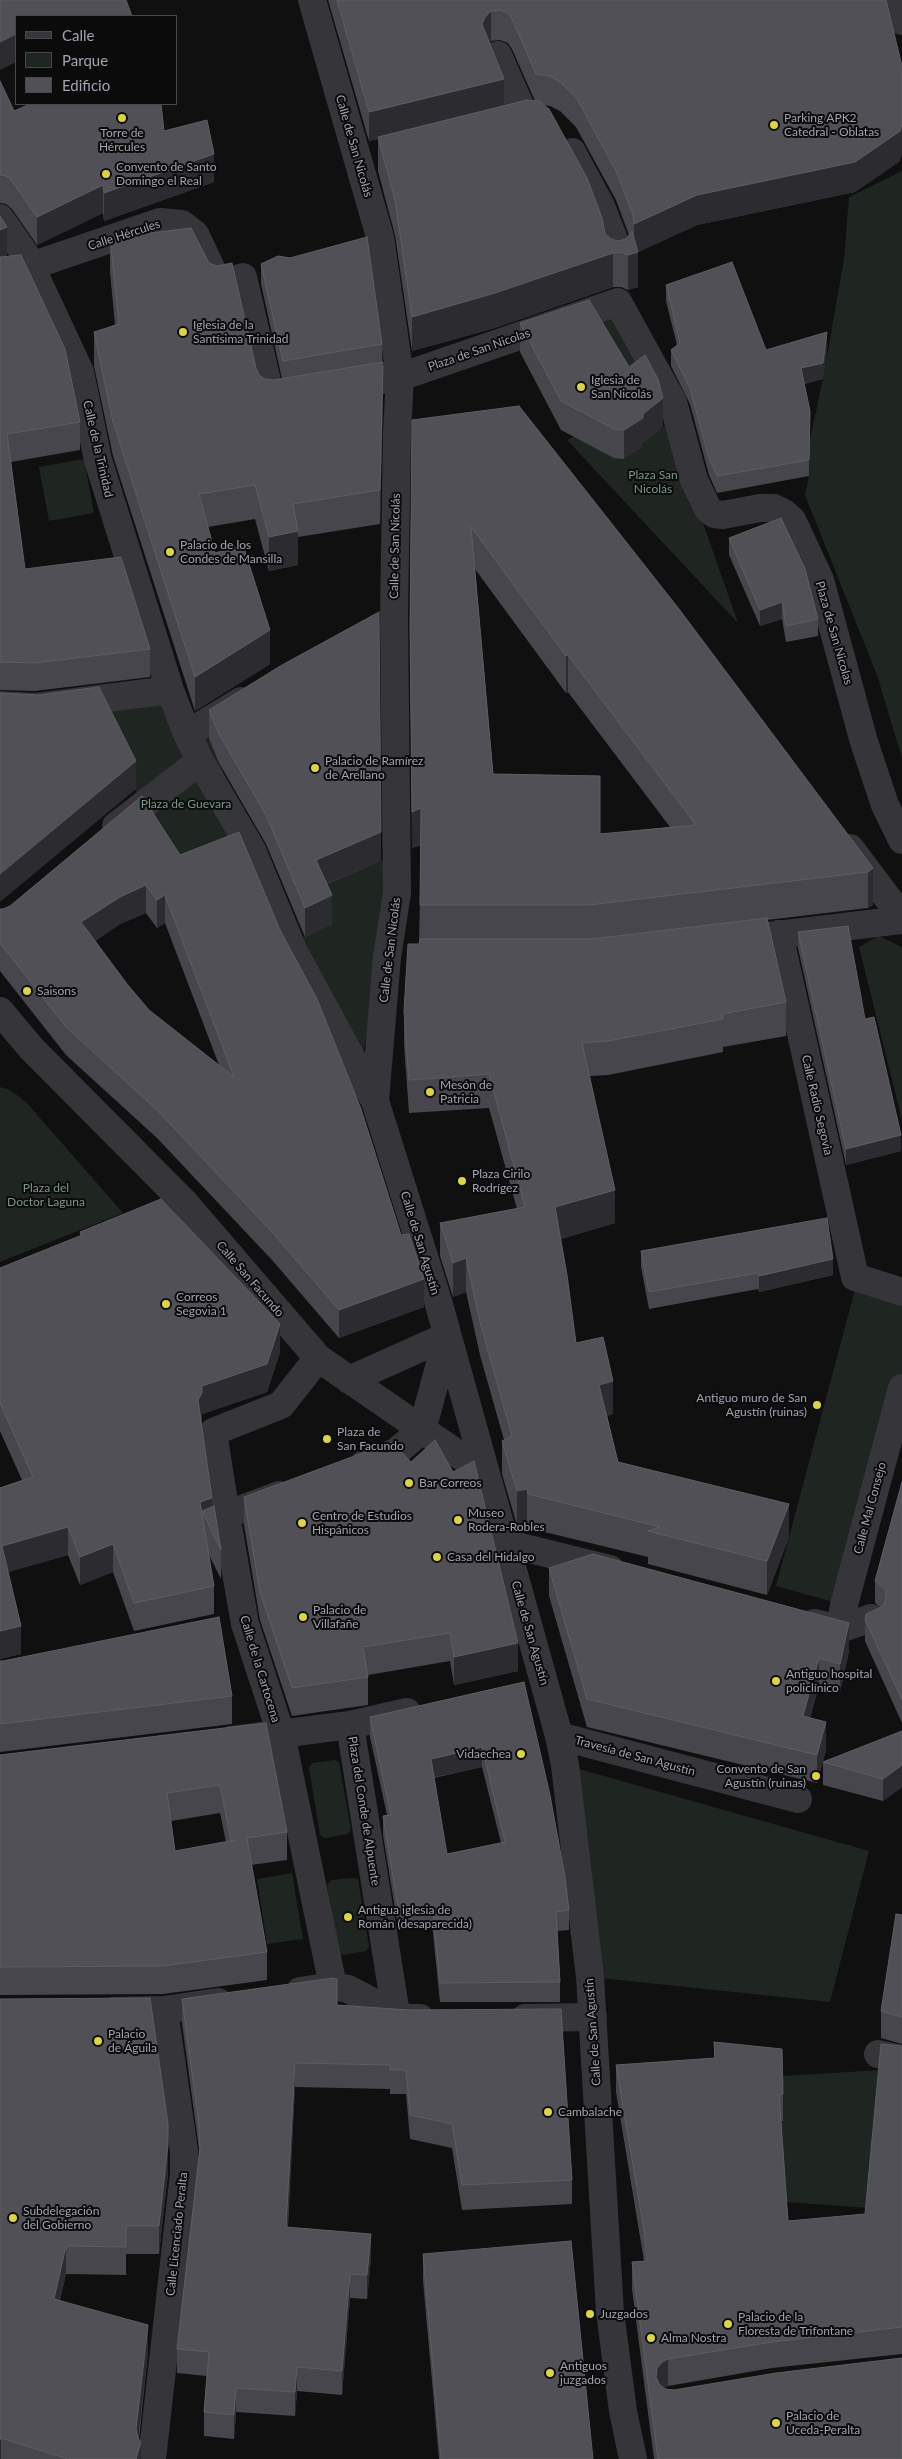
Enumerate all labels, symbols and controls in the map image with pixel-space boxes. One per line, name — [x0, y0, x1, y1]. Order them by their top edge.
legend — [15, 15, 178, 105]
text: Calle — [62, 26, 94, 44]
text: Parque — [62, 51, 108, 69]
text: Edificio — [62, 76, 110, 94]
street label: Calle de San Nicolás — [333, 93, 375, 199]
place label: Parking APK2 Catedral - Oblatas — [784, 111, 879, 139]
marker: Torre de Hércules — [116, 112, 128, 124]
marker: Parking APK2 Catedral - Oblatas — [768, 119, 780, 131]
place label: Torre de Hércules — [99, 126, 145, 154]
place label: Convento de Santo Domingo el Real — [116, 160, 217, 188]
marker: Convento de Santo Domingo el Real — [100, 168, 112, 180]
street label: Calle Hércules — [86, 217, 162, 253]
place label: Iglesia de la Santísima Trinidad — [193, 318, 288, 346]
marker: Iglesia de la Santísima Trinidad — [177, 326, 189, 338]
street label: Plaza de San Nicolas — [426, 326, 532, 374]
place label: Iglesia de San Nicolás — [591, 373, 652, 401]
marker: Iglesia de San Nicolás — [575, 381, 587, 393]
street label: Calle de la Trinidad — [80, 399, 116, 499]
park label: Plaza San Nicolás — [628, 468, 678, 496]
street label: Calle de San Nicolás — [387, 493, 403, 599]
place label: Palacio de los Condes de Mansilla — [180, 538, 282, 566]
marker: Palacio de los Condes de Mansilla — [164, 546, 176, 558]
street label: Plaza de San Nicolas — [812, 580, 856, 686]
place label: Palacio de Ramírez de Arellano — [325, 754, 423, 782]
marker: Palacio de Ramírez de Arellano — [309, 762, 321, 774]
park label: Plaza de Guevara — [141, 797, 231, 811]
street label: Calle de San Nicolás — [376, 897, 404, 1003]
place label: Saisons — [37, 984, 76, 998]
marker: Saisons — [21, 985, 33, 997]
street label: Calle Radio Segovia — [798, 1053, 836, 1157]
place label: Mesón de Patricia — [440, 1078, 492, 1106]
marker: Mesón de Patricia — [424, 1086, 436, 1098]
place label: Plaza Cirilo Rodrígez — [472, 1167, 530, 1195]
marker: Plaza Cirilo Rodrígez — [456, 1175, 468, 1187]
park label: Plaza del Doctor Laguna — [7, 1181, 85, 1209]
street label: Calle de San Agustín — [397, 1189, 443, 1297]
street label: Calle San Facundo — [213, 1238, 287, 1320]
place label: Correos Segovia 1 — [176, 1290, 227, 1318]
marker: Correos Segovia 1 — [160, 1298, 172, 1310]
place label: Antiguo muro de San Agustín (ruinas) — [696, 1391, 807, 1419]
marker: Antiguo muro de San Agustín (ruinas) — [811, 1399, 823, 1411]
place label: Plaza de San Facundo — [337, 1425, 404, 1453]
marker: Plaza de San Facundo — [321, 1433, 333, 1445]
street label: Calle Mal Consejo — [851, 1460, 889, 1556]
place label: Bar Correos — [419, 1476, 482, 1490]
marker: Bar Correos — [403, 1477, 415, 1489]
place label: Museo Rodera-Robles — [468, 1506, 545, 1534]
place label: Centro de Estudios Hispánicos — [312, 1509, 412, 1537]
marker: Museo Rodera-Robles — [452, 1514, 464, 1526]
marker: Centro de Estudios Hispánicos — [296, 1517, 308, 1529]
place label: Casa del Hidalgo — [447, 1550, 535, 1564]
marker: Casa del Hidalgo — [431, 1551, 443, 1563]
street label: Calle de San Agustín — [508, 1579, 552, 1687]
place label: Palacio de Villafañe — [313, 1603, 366, 1631]
marker: Palacio de Villafañe — [297, 1611, 309, 1623]
street label: Calle de la Cartocena — [237, 1614, 283, 1724]
place label: Antiguo hospital policlínico — [786, 1667, 872, 1695]
marker: Antiguo hospital policlínico — [770, 1675, 782, 1687]
street label: Travesía de San Agustín — [573, 1733, 697, 1779]
street label: Plaza del Conde de Alpuente — [345, 1735, 383, 1887]
place label: Vidaechea — [456, 1747, 511, 1761]
marker: Vidaechea — [515, 1748, 527, 1760]
place label: Convento de San Agustín (ruinas) — [716, 1762, 806, 1790]
marker: Convento de San Agustín (ruinas) — [810, 1770, 822, 1782]
place label: Antigua iglesia de Román (desaparecida) — [358, 1903, 472, 1931]
marker: Antigua iglesia de Román (desaparecida) — [342, 1911, 354, 1923]
street label: Calle de San Agustín — [582, 1978, 604, 2086]
place label: Palacio de Águila — [108, 2027, 157, 2055]
marker: Palacio de Águila — [92, 2035, 104, 2047]
place label: Cambalache — [558, 2105, 622, 2119]
marker: Cambalache — [542, 2106, 554, 2118]
street label: Calle Licenciado Peralta — [163, 2171, 191, 2297]
place label: Subdelegación del Gobierno — [23, 2204, 99, 2232]
marker: Subdelegación del Gobierno — [7, 2212, 19, 2224]
place label: Juzgados — [600, 2307, 648, 2321]
marker: Juzgados — [584, 2308, 596, 2320]
place label: Palacio de la Floresta de Trifontane — [738, 2310, 853, 2338]
marker: Palacio de la Floresta de Trifontane — [722, 2318, 734, 2330]
place label: Alma Nostra — [661, 2331, 726, 2345]
marker: Alma Nostra — [645, 2332, 657, 2344]
place label: Antiguos juzgados — [560, 2359, 607, 2387]
marker: Antiguos juzgados — [544, 2367, 556, 2379]
place label: Palacio de Uceda-Peralta — [786, 2409, 860, 2437]
marker: Palacio de Uceda-Peralta — [770, 2417, 782, 2429]

